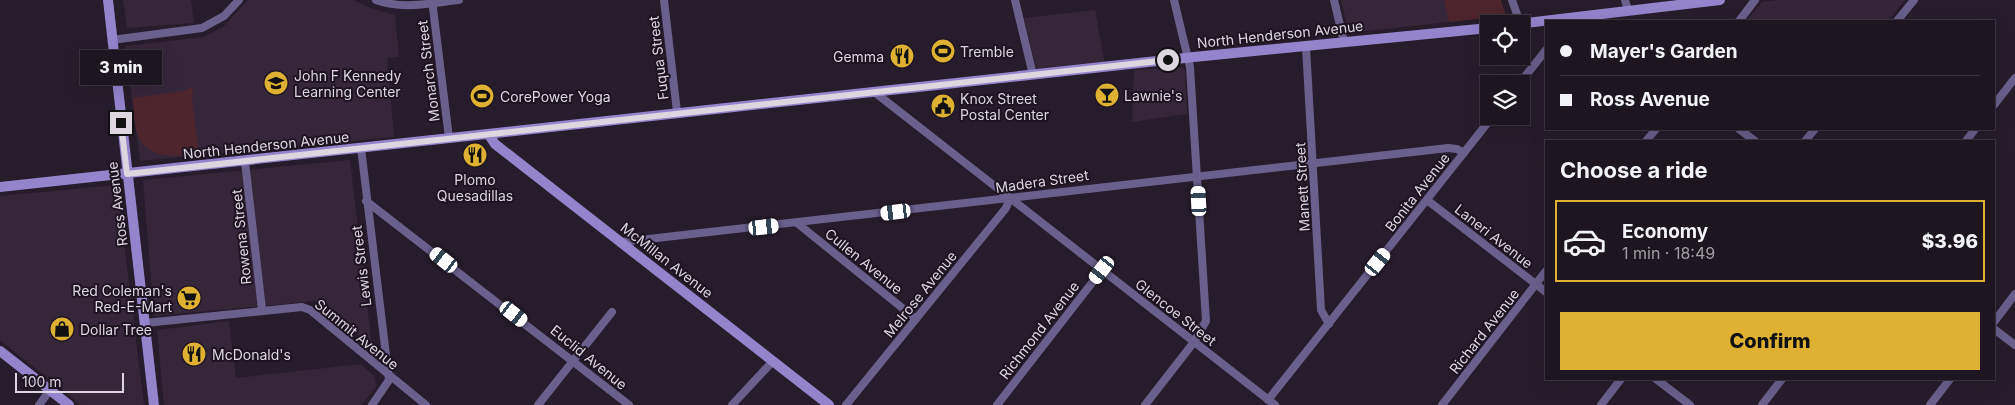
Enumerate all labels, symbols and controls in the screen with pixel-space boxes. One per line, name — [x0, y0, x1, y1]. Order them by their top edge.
street label: Fuqua Street — [644, 15, 672, 101]
map controls — [1480, 15, 1530, 125]
button: locate — [1480, 15, 1530, 65]
street label: North Henderson Avenue — [1196, 17, 1364, 51]
street label: Monarch Street — [413, 19, 443, 123]
sports icon: Tremble — [930, 38, 956, 64]
text: Mayer's Garden — [1590, 40, 1738, 63]
restaurant icon: Gemma — [889, 43, 915, 69]
place label: Tremble — [960, 43, 1014, 60]
place label: Gemma — [833, 48, 884, 65]
route start — [1157, 49, 1179, 71]
callout: 3 min — [80, 51, 162, 86]
text: 3 min — [99, 57, 143, 77]
place label: John F Kennedy Learning Center — [294, 67, 401, 100]
school or university icon: John F Kennedy Learning Center — [263, 70, 289, 96]
button: layers — [1480, 75, 1530, 125]
bar icon: Lawnie's — [1094, 82, 1120, 108]
sports icon: CorePower Yoga — [469, 83, 495, 109]
place label: Lawnie's — [1124, 87, 1182, 104]
place label: CorePower Yoga — [500, 88, 611, 105]
text: Ross Avenue — [1590, 88, 1710, 111]
place label: Knox Street Postal Center — [960, 90, 1049, 123]
public building icon: Knox Street Postal Center — [930, 93, 956, 119]
route end — [110, 112, 132, 134]
street label: North Henderson Avenue — [182, 128, 350, 162]
restaurant icon: Plomo Quesadillas — [462, 142, 488, 168]
street label: Manett Street — [1291, 142, 1313, 232]
street label: Bonita Avenue — [1381, 149, 1453, 235]
text: Choose a ride — [1560, 157, 1708, 183]
street label: Ross Avenue — [103, 161, 131, 247]
street label: Madera Street — [994, 166, 1090, 196]
place label: Plomo Quesadillas — [437, 171, 513, 204]
car — [1190, 186, 1207, 216]
street label: Rowena Street — [227, 188, 254, 286]
street label: Laneri Avenue — [1452, 200, 1536, 272]
car — [880, 203, 911, 221]
car — [748, 218, 779, 236]
street label: McMillan Avenue — [617, 219, 717, 301]
icon: car — [1562, 219, 1607, 264]
text: Economy — [1622, 220, 1708, 243]
street label: Lewis Street — [348, 224, 374, 307]
street label: Cullen Avenue — [822, 225, 906, 297]
text: $3.96 — [1922, 230, 1978, 253]
text: 1 min · 18:49 — [1622, 243, 1715, 263]
car — [427, 245, 460, 275]
car — [1362, 246, 1393, 278]
street label: Melrose Avenue — [880, 247, 960, 341]
car — [1086, 254, 1117, 286]
street label: Glencoe Street — [1132, 275, 1220, 349]
street label: Richmond Avenue — [996, 278, 1082, 382]
place label: Red Coleman's Red-E-Mart — [72, 282, 172, 315]
supermarket icon: Red Coleman's Red-E-Mart — [176, 285, 202, 311]
street label: Richard Avenue — [1446, 285, 1522, 377]
street label: Summit Avenue — [312, 295, 402, 373]
car — [497, 299, 530, 329]
button: Confirm — [1560, 312, 1980, 370]
shop icon: Dollar Tree — [49, 316, 75, 342]
place label: Dollar Tree — [80, 321, 152, 338]
street label: Euclid Avenue — [547, 321, 631, 393]
restaurant icon: McDonald's — [181, 341, 207, 367]
place label: McDonald's — [212, 346, 291, 363]
scale bar — [15, 370, 124, 393]
text: 100 m — [22, 373, 62, 390]

